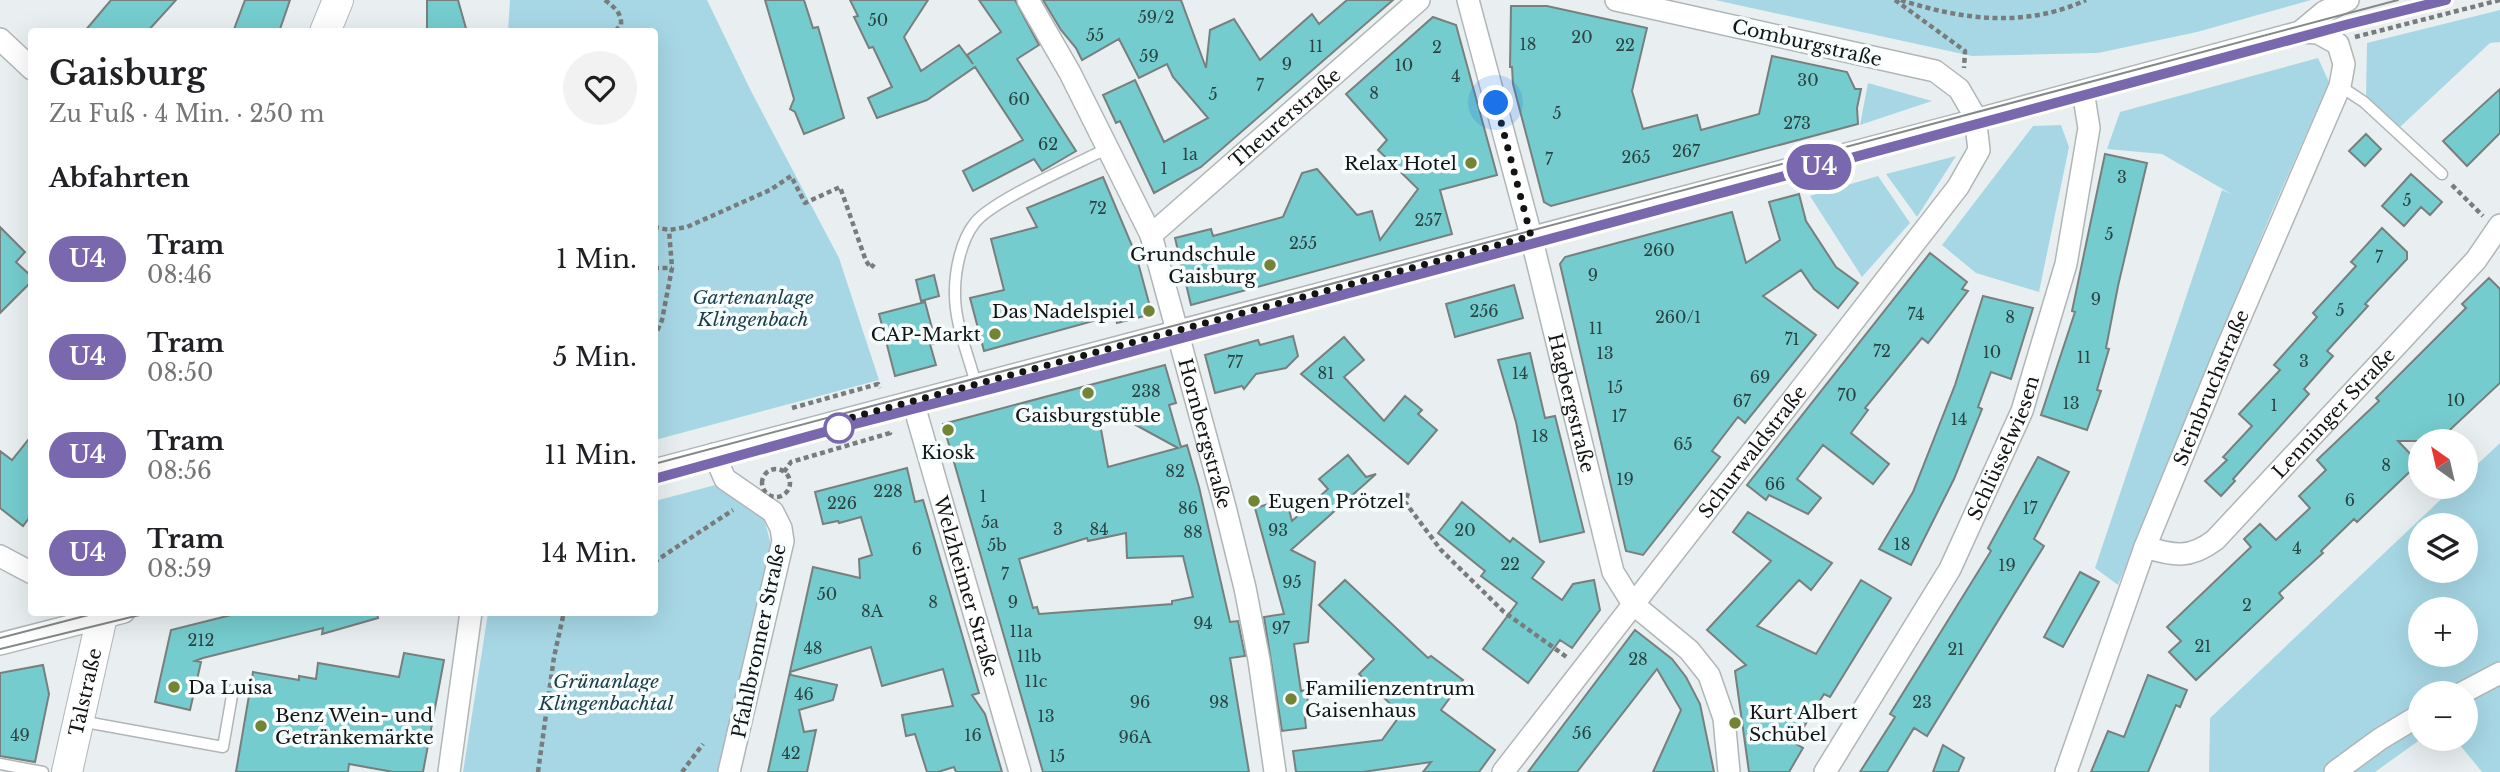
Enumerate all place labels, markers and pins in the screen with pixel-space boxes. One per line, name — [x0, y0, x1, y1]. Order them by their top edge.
place label: Relax Hotel — [1344, 152, 1457, 175]
marker: Relax Hotel — [1463, 155, 1479, 171]
place label: Grundschule Gaisburg — [1130, 243, 1257, 288]
marker: Grundschule Gaisburg — [1262, 257, 1278, 273]
place label: Das Nadelspiel — [992, 300, 1135, 323]
marker: Das Nadelspiel — [1141, 303, 1157, 319]
place label: CAP-Markt — [871, 323, 982, 346]
marker: CAP-Markt — [987, 326, 1003, 342]
marker: Gaisburgstüble — [1080, 385, 1096, 401]
place label: Gaisburgstüble — [1015, 404, 1161, 427]
unlabelled marker — [824, 413, 854, 443]
marker: Kiosk — [940, 422, 956, 438]
place label: Kiosk — [921, 441, 975, 464]
place label: Eugen Prötzel — [1268, 490, 1404, 513]
marker: Eugen Prötzel — [1246, 493, 1262, 509]
place label: Da Luisa — [188, 676, 273, 699]
place label: Familienzentrum Gaisenhaus — [1305, 677, 1475, 722]
marker: Da Luisa — [166, 679, 182, 695]
marker: Familienzentrum Gaisenhaus — [1283, 691, 1299, 707]
place label: Kurt Albert Schübel — [1749, 701, 1858, 746]
place label: Benz Wein- und Getränkemärkte — [275, 704, 434, 749]
marker: Kurt Albert Schübel — [1727, 715, 1743, 731]
marker: Benz Wein- und Getränkemärkte — [253, 718, 269, 734]

